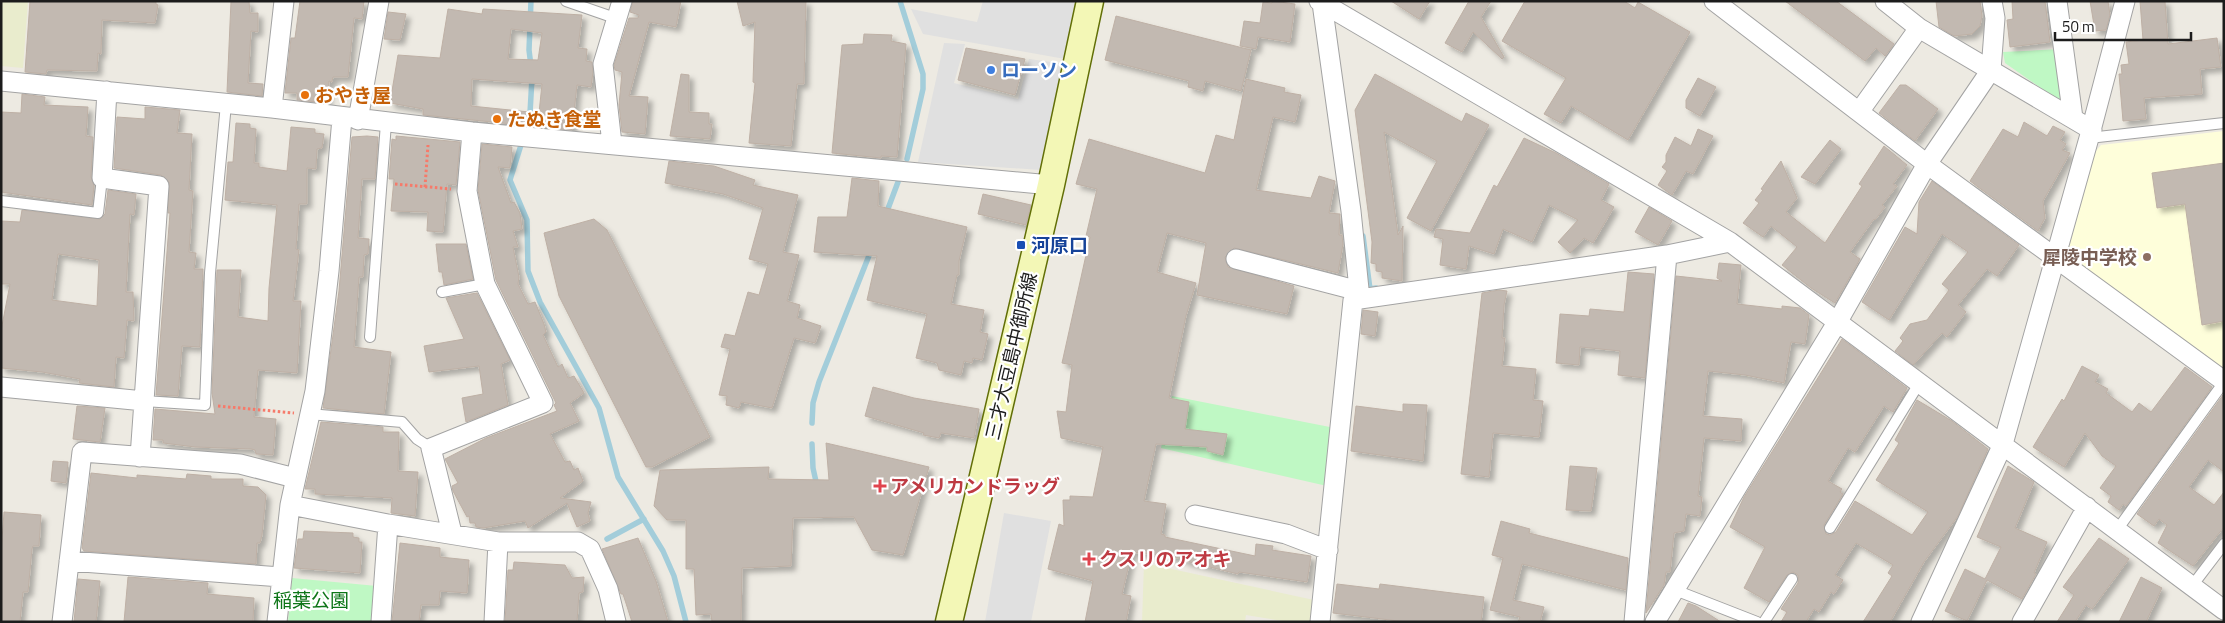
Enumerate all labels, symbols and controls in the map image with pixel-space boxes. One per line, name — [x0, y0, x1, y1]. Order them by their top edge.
scale bar — [2055, 10, 2191, 42]
text: 50 m — [2062, 15, 2095, 38]
place label: ローソン — [1001, 55, 1077, 84]
marker: ローソン — [985, 64, 997, 76]
place label: おやき屋 — [315, 80, 391, 109]
marker: おやき屋 — [299, 89, 311, 101]
place label: たぬき食堂 — [507, 104, 602, 133]
marker: たぬき食堂 — [491, 113, 503, 125]
place label: 河原口 — [1031, 230, 1088, 259]
marker: 河原口 — [1015, 239, 1027, 251]
place label: 犀陵中学校 — [2042, 242, 2137, 271]
marker: 犀陵中学校 — [2141, 251, 2153, 263]
street label: 三才大豆島中御所線 — [977, 269, 1044, 442]
place label: アメリカンドラッグ — [890, 471, 1060, 500]
marker: アメリカンドラッグ — [874, 480, 886, 492]
place label: クスリのアオキ — [1099, 544, 1231, 573]
marker: クスリのアオキ — [1083, 553, 1095, 565]
park label: 稲葉公園 — [273, 585, 349, 614]

